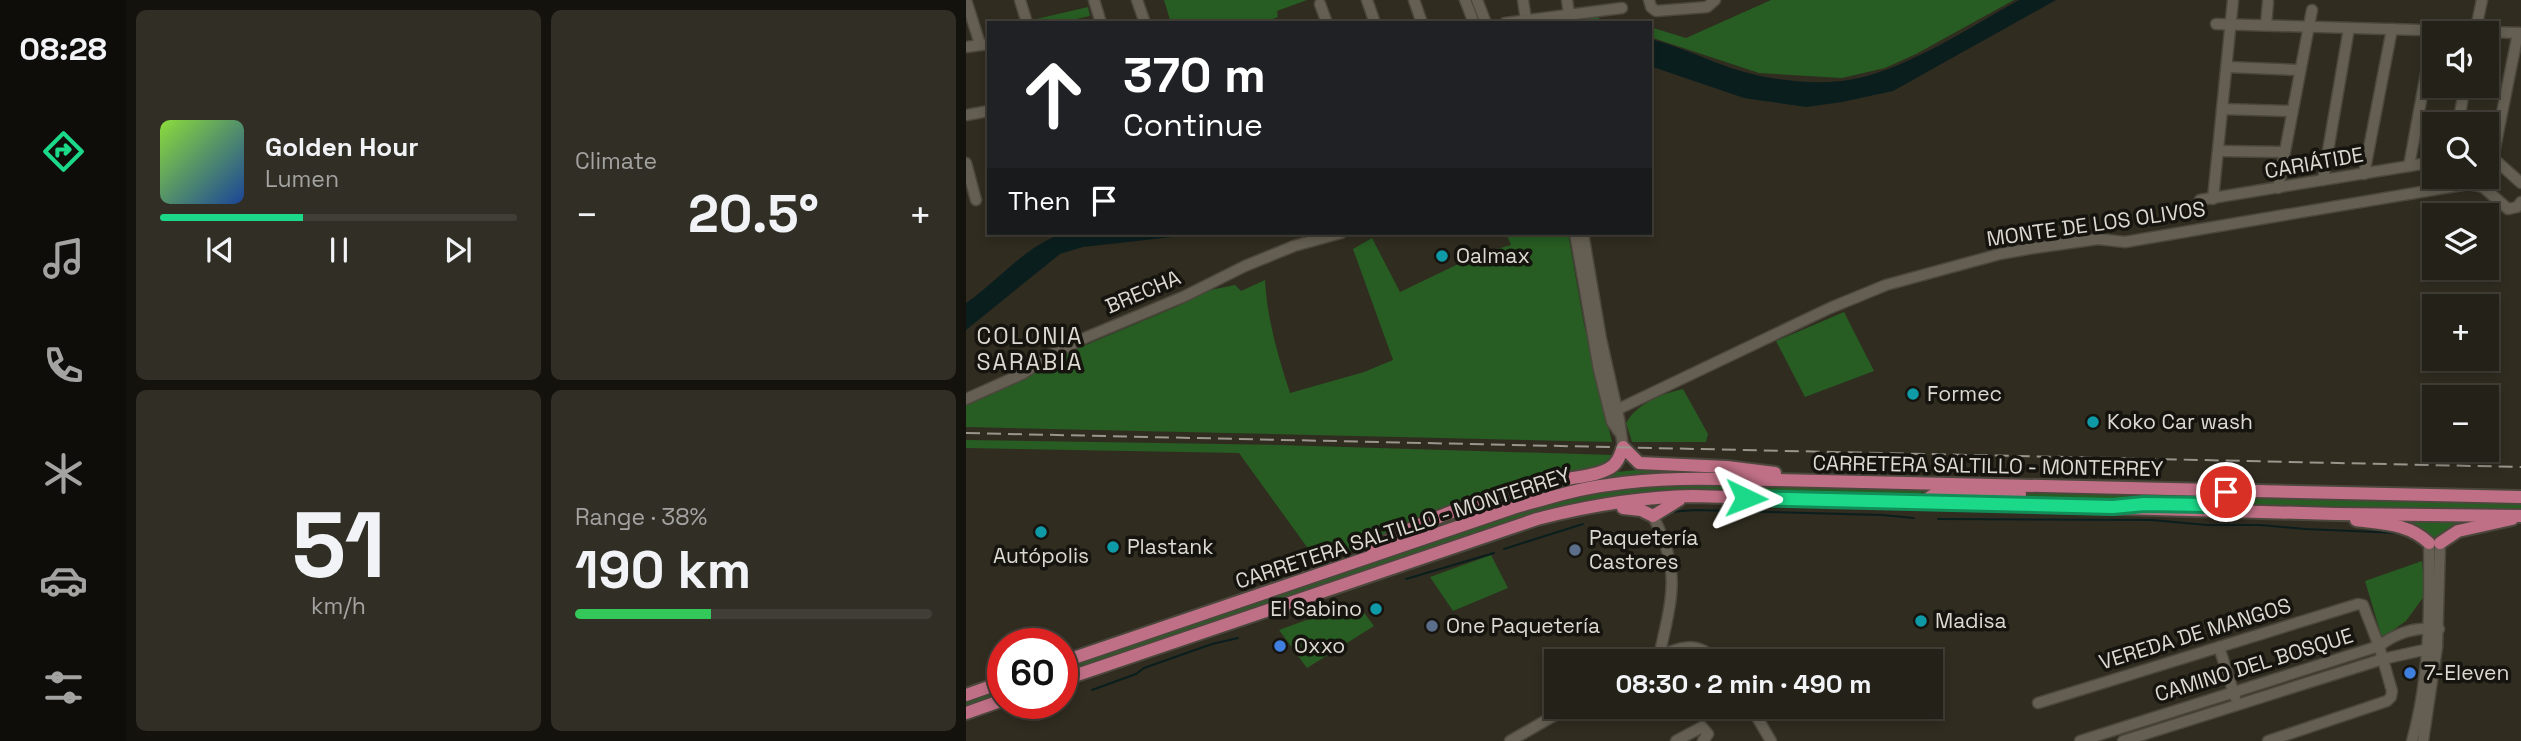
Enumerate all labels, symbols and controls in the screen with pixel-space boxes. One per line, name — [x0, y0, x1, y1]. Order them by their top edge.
map controls — [2422, 21, 2499, 462]
button: sound — [2422, 21, 2499, 98]
text: 08:28 — [19, 29, 107, 69]
text: 370 m — [1123, 44, 1266, 106]
icon: ahead — [1008, 49, 1099, 140]
text: Continue — [1123, 105, 1263, 145]
button: search — [2422, 112, 2499, 189]
icon: directions — [39, 127, 88, 176]
text: Golden Hour — [265, 130, 419, 164]
street label: CARIÁTIDE — [2262, 141, 2365, 184]
text: Climate — [575, 146, 657, 176]
text: Lumen — [265, 164, 339, 194]
text: 20.5° — [688, 181, 819, 247]
icon: arrive — [1085, 182, 1123, 220]
text: Then — [1008, 184, 1071, 218]
text: − — [575, 191, 599, 239]
text: + — [908, 191, 932, 239]
street label: MONTE DE LOS OLIVOS — [1985, 195, 2207, 252]
button: layers — [2422, 203, 2499, 280]
icon: previous — [201, 231, 239, 269]
icon: pause — [320, 231, 358, 269]
icon: next — [439, 231, 477, 269]
icon: music — [39, 234, 88, 283]
place label: Oalmax — [1456, 242, 1530, 269]
marker: Oalmax — [1434, 248, 1450, 264]
street label: BRECHA — [1101, 264, 1185, 319]
button: + — [2422, 294, 2499, 371]
district label: COLONIA SARABIA — [976, 321, 1084, 377]
icon: phone — [39, 341, 88, 390]
place label: Formec — [1927, 380, 2002, 407]
button: − — [2422, 385, 2499, 462]
marker: Formec — [1905, 386, 1921, 402]
place label: Koko Car wash — [2107, 408, 2253, 435]
marker: Koko Car wash — [2085, 414, 2101, 430]
icon: climate — [39, 449, 88, 498]
street label: CARRETERA SALTILLO - MONTERREY — [1812, 449, 2164, 482]
street label: CARRETERA SALTILLO - MONTERREY — [1232, 460, 1574, 595]
position arrow — [1709, 461, 1783, 535]
pin — [2196, 462, 2256, 522]
icon: arrive — [2207, 473, 2245, 511]
text: 51 — [291, 487, 386, 604]
text: Range · 38% — [575, 502, 707, 532]
marker: Autópolis — [1033, 524, 1049, 540]
place label: Paquetería Castores — [1589, 524, 1698, 575]
place label: Plastank — [1127, 533, 1213, 560]
text: 190 km — [575, 537, 751, 603]
marker: Plastank — [1105, 539, 1121, 555]
place label: Autópolis — [993, 542, 1089, 569]
marker: Paquetería Castores — [1567, 542, 1583, 558]
icon: car — [39, 556, 88, 605]
text: km/h — [311, 591, 366, 621]
street label: VEREDA DE MANGOS — [2096, 591, 2294, 676]
place label: El Sabino — [1270, 595, 1362, 622]
marker: El Sabino — [1368, 601, 1384, 617]
place label: Madisa — [1935, 607, 2007, 634]
place label: One Paquetería — [1446, 612, 1600, 639]
marker: Madisa — [1913, 613, 1929, 629]
marker: One Paquetería — [1424, 618, 1440, 634]
street label: CAMINO DEL BOSQUE — [2151, 621, 2356, 708]
speed limit sign: 60 — [987, 628, 1078, 719]
place label: Oxxo — [1294, 632, 1345, 659]
marker: Oxxo — [1272, 638, 1288, 654]
place label: 7-Eleven — [2424, 659, 2509, 686]
icon: filters — [39, 663, 88, 712]
marker: 7-Eleven — [2402, 665, 2418, 681]
text: 08:30 · 2 min · 490 m — [1615, 667, 1872, 701]

